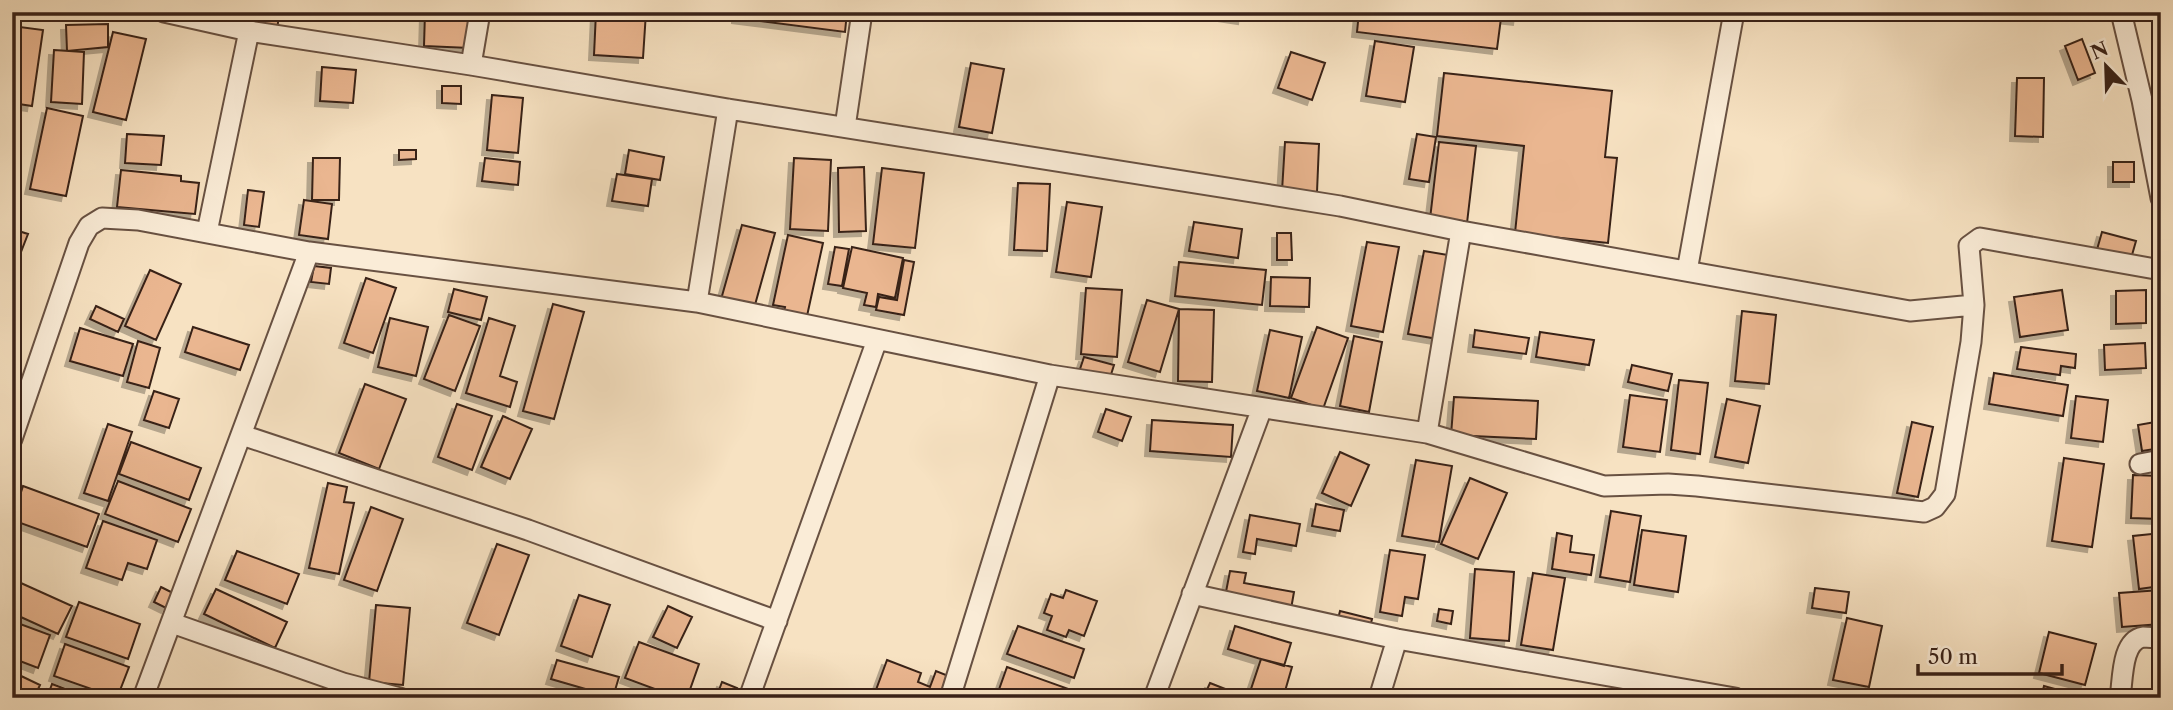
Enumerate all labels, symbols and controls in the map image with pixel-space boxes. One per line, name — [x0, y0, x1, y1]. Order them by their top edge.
north arrow — [2072, 32, 2142, 102]
text: N — [2087, 37, 2112, 65]
scale bar — [1918, 633, 2061, 677]
text: 50 m — [1928, 644, 1978, 669]

